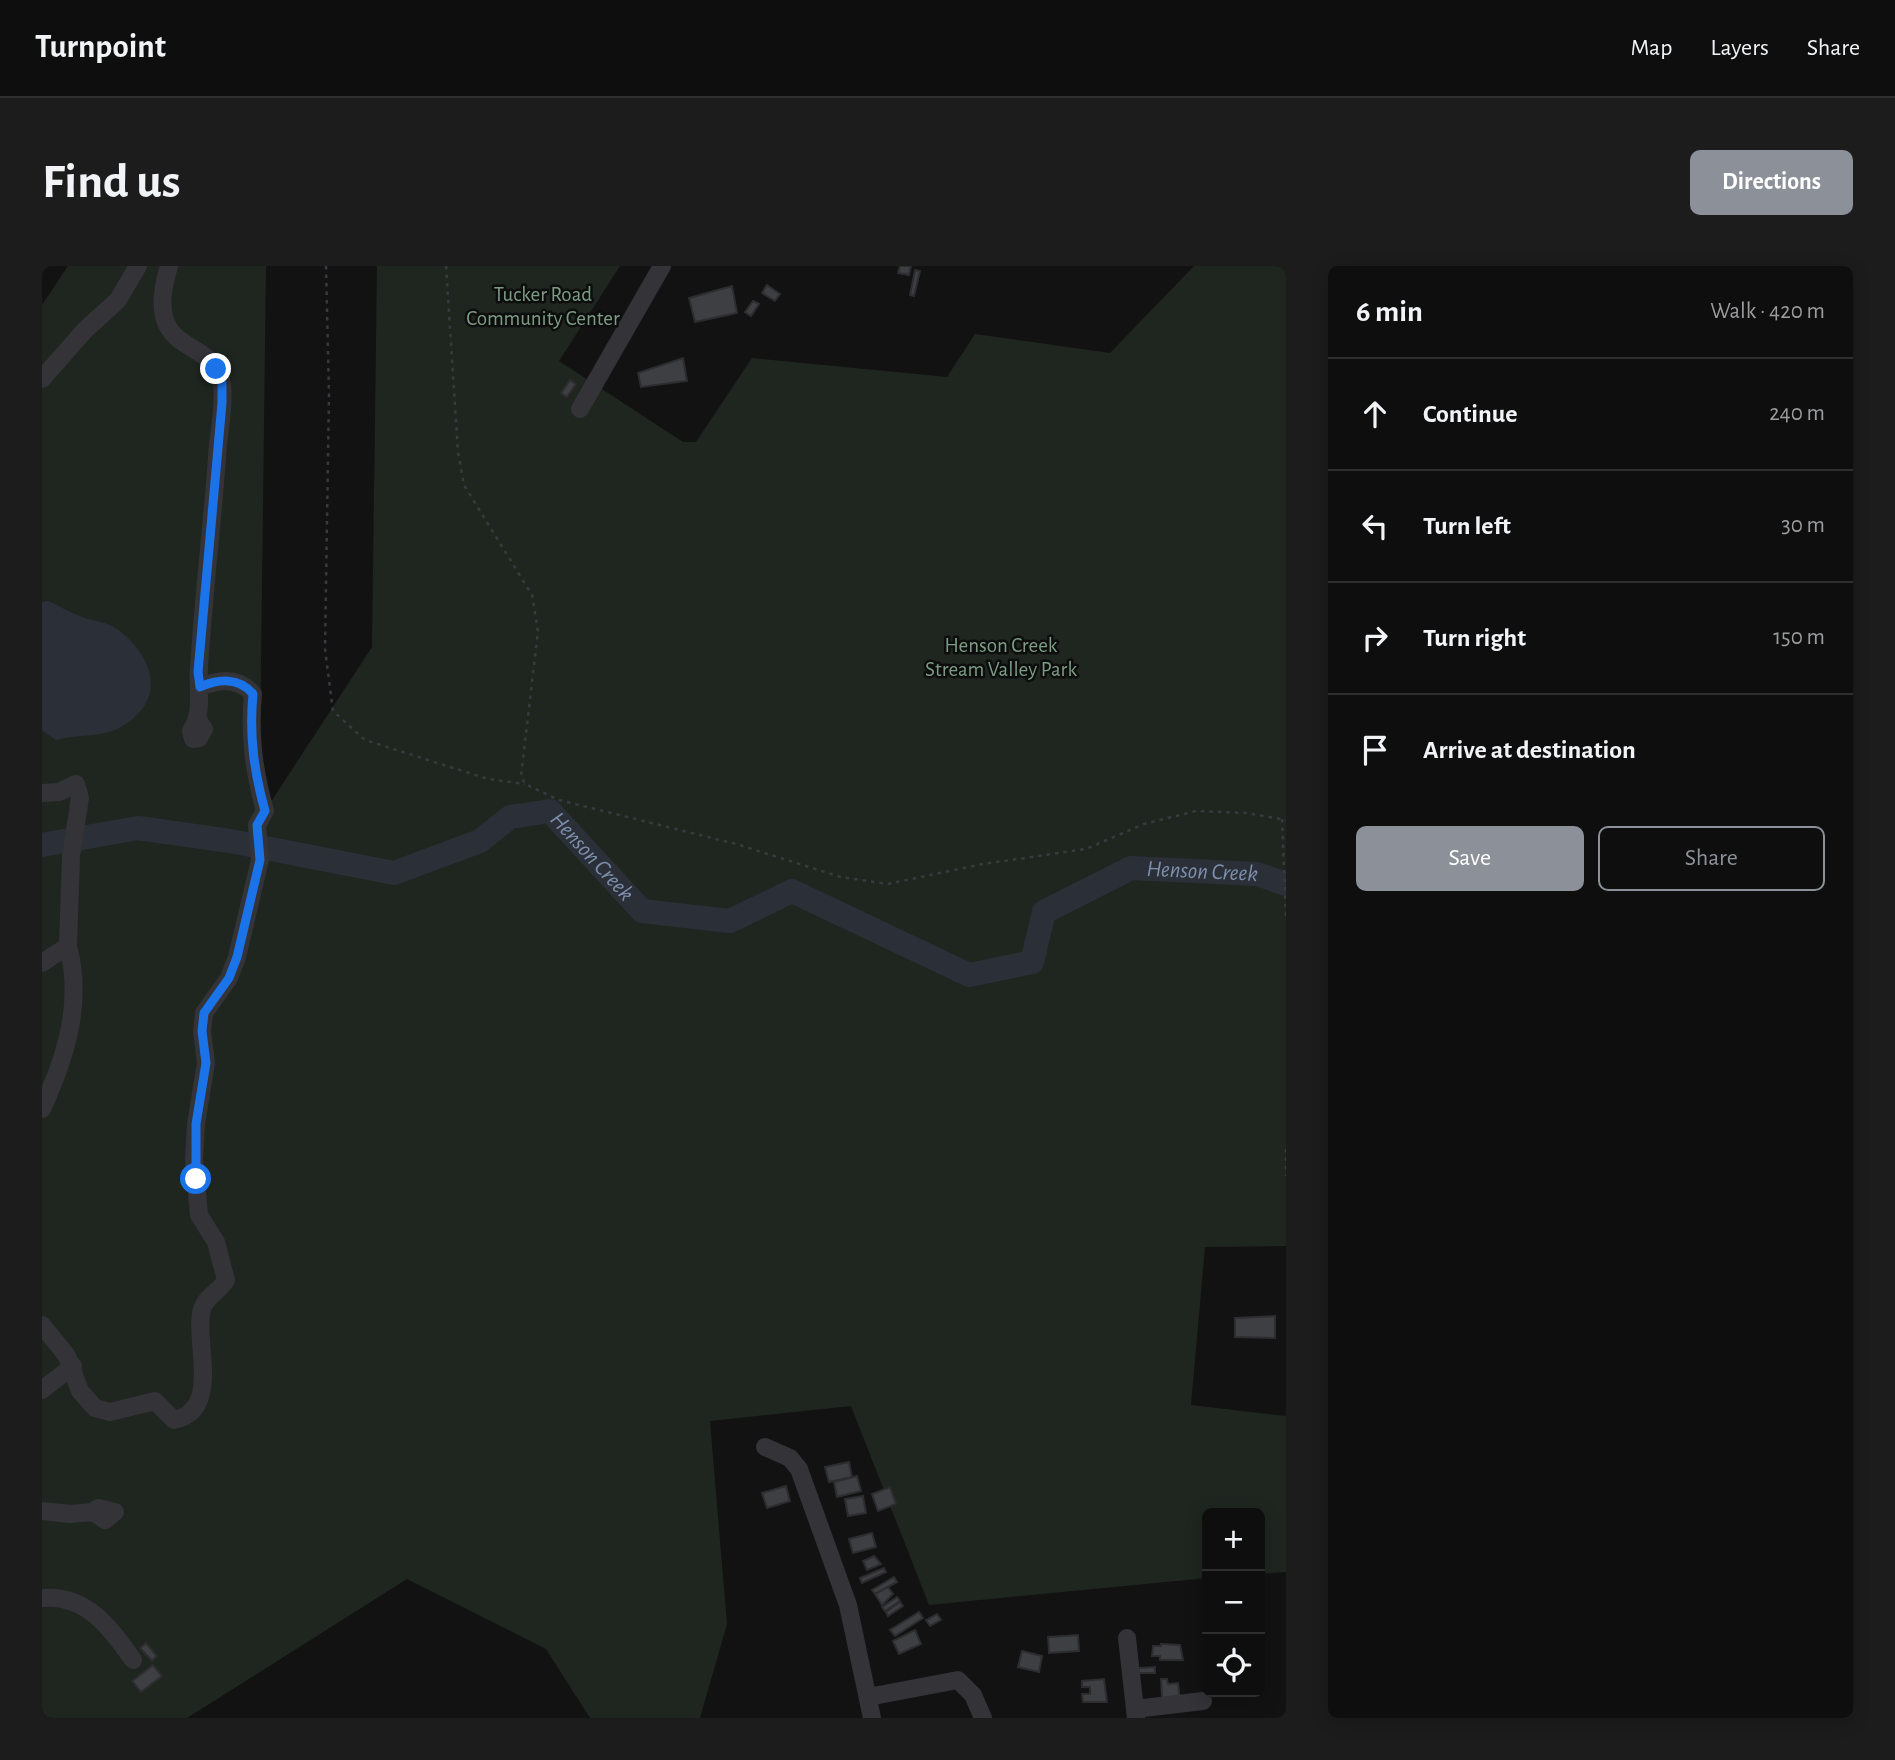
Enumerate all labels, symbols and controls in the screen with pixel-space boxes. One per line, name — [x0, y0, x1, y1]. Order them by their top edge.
text: Turnpoint — [35, 31, 166, 64]
text: Map — [1630, 36, 1672, 60]
text: Layers — [1710, 36, 1769, 60]
text: Share — [1807, 36, 1860, 60]
button: Directions — [1690, 150, 1853, 215]
text: Find us — [42, 158, 181, 207]
park label: Tucker Road Community Center — [466, 284, 620, 329]
text: 6 min — [1356, 297, 1423, 327]
text: Walk · 420 m — [1710, 300, 1825, 323]
route end — [200, 353, 231, 384]
icon: ahead — [1356, 395, 1394, 433]
text: Continue — [1423, 401, 1518, 427]
text: 240 m — [1769, 402, 1825, 425]
icon: left — [1356, 507, 1394, 545]
text: Turn left — [1423, 513, 1511, 539]
text: 30 m — [1781, 514, 1825, 537]
icon: right — [1356, 619, 1394, 657]
text: Turn right — [1423, 625, 1526, 651]
text: 150 m — [1773, 626, 1825, 649]
park label: Henson Creek Stream Valley Park — [925, 635, 1077, 680]
icon: arrive — [1356, 731, 1394, 769]
text: Arrive at destination — [1423, 737, 1636, 763]
water label: Henson Creek — [546, 808, 638, 906]
button: Save — [1356, 826, 1584, 891]
button: Share — [1598, 826, 1825, 891]
water label: Henson Creek — [1146, 857, 1259, 886]
route start — [180, 1163, 211, 1194]
map controls — [1202, 1508, 1265, 1697]
button: + — [1202, 1508, 1265, 1571]
button: − — [1202, 1571, 1265, 1634]
button: locate — [1202, 1634, 1265, 1697]

